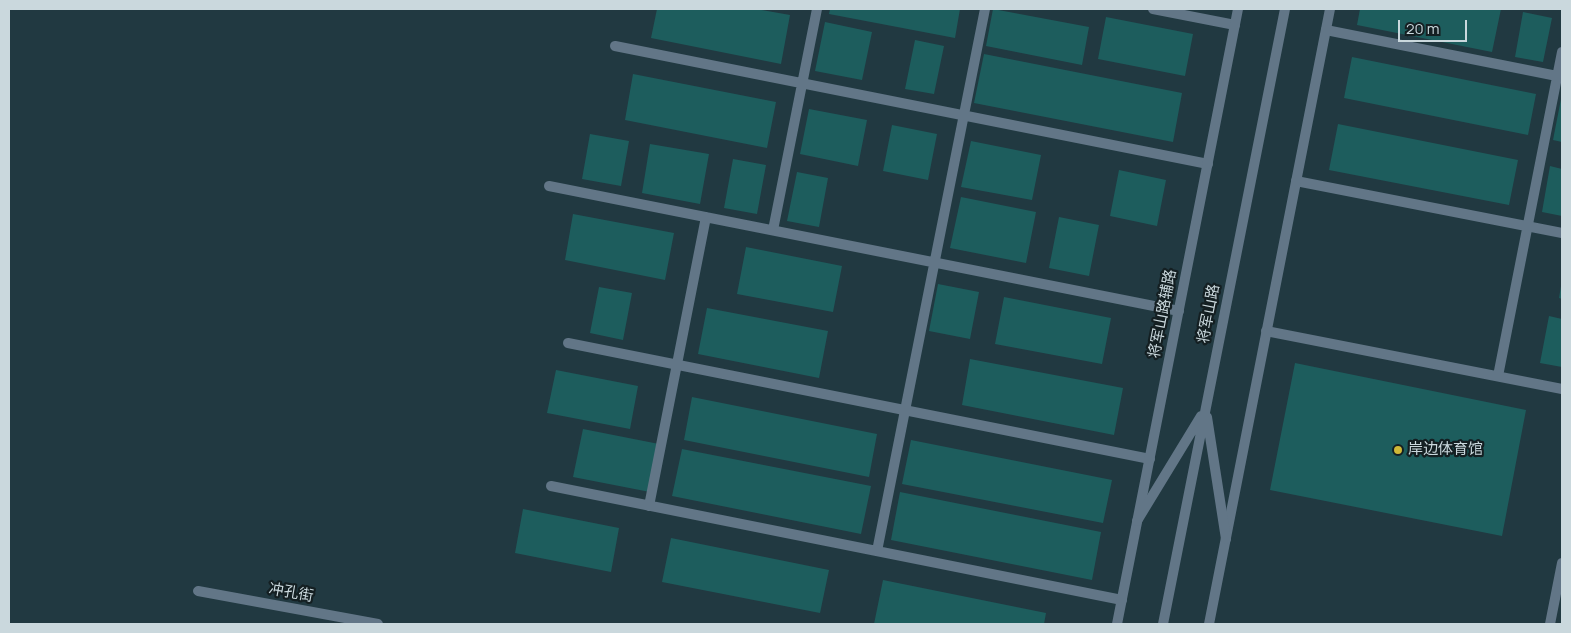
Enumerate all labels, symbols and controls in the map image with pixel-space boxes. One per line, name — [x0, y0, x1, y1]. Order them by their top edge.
scale bar — [1401, 10, 1470, 42]
text: 20 m — [1406, 18, 1439, 39]
street label: 将军山路辅路 — [1146, 268, 1180, 360]
street label: 将军山路 — [1194, 283, 1224, 345]
place label: 岸边体育馆 — [1408, 441, 1483, 459]
marker: 岸边体育馆 — [1392, 444, 1404, 456]
street label: 冲孔街 — [267, 580, 315, 606]

